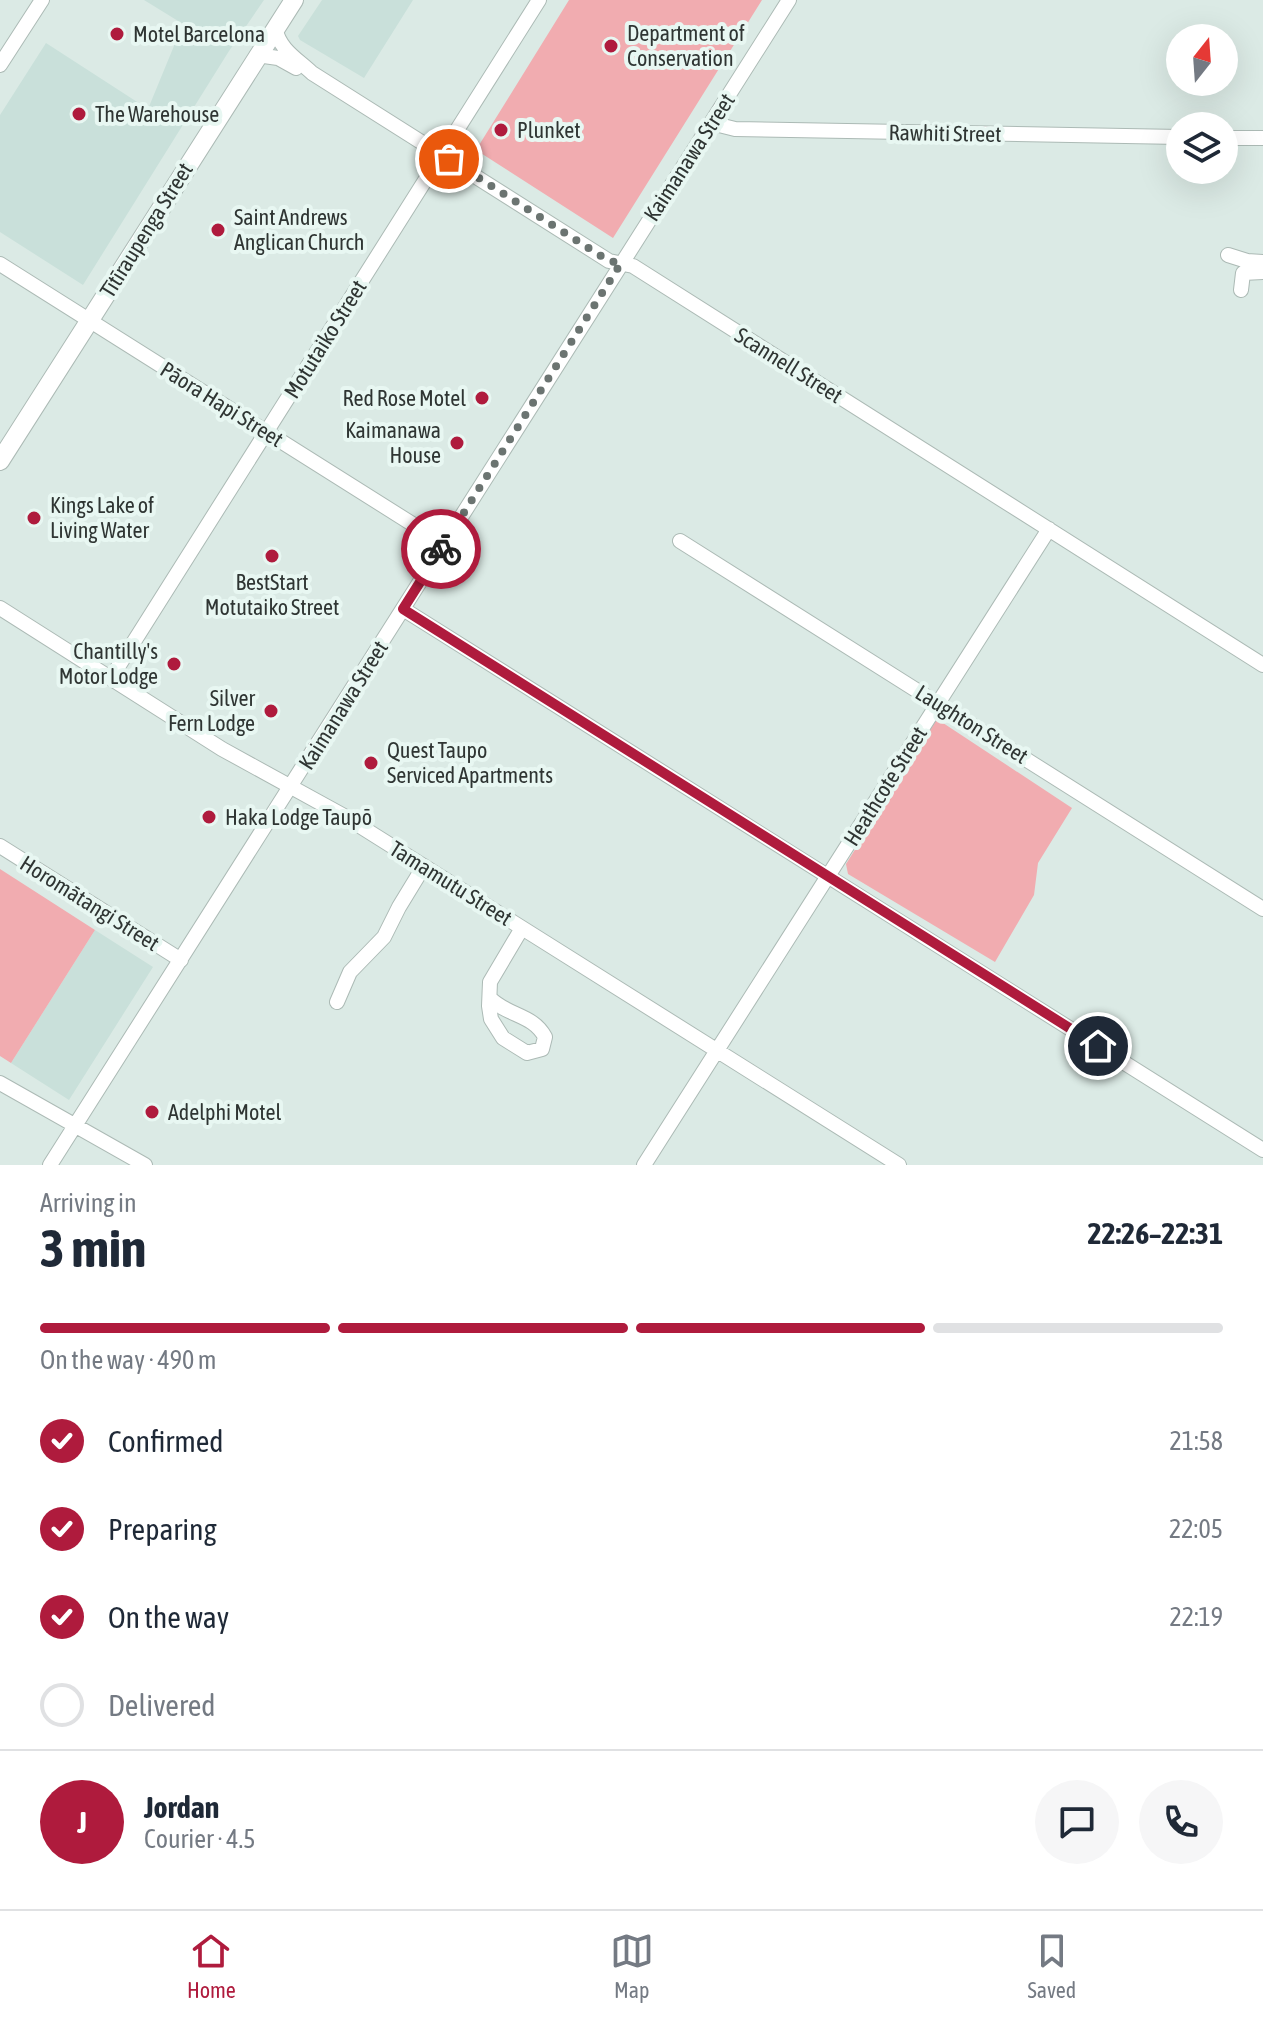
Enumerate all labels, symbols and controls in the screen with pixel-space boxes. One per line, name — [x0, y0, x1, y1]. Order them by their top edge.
place label: Department of Conservation — [627, 20, 745, 71]
place label: Motel Barcelona — [133, 21, 265, 47]
north arrow — [1166, 24, 1238, 96]
map controls — [1166, 24, 1238, 184]
marker: Motel Barcelona — [108, 25, 126, 43]
marker: Department of Conservation — [602, 37, 620, 55]
street label: Kaimanawa Street — [638, 88, 740, 226]
place label: The Warehouse — [95, 101, 219, 127]
marker: The Warehouse — [70, 105, 88, 123]
button: layers — [1166, 112, 1238, 184]
place label: Plunket — [517, 117, 580, 143]
street label: Rawhiti Street — [888, 119, 1002, 147]
marker: Plunket — [492, 121, 510, 139]
pin — [415, 125, 483, 193]
icon: bag — [427, 137, 471, 181]
street label: Tītīraupenga Street — [94, 158, 198, 302]
place label: Saint Andrews Anglican Church — [234, 204, 364, 255]
marker: Saint Andrews Anglican Church — [209, 221, 227, 239]
street label: Motutaiko Street — [278, 275, 372, 403]
street label: Scannell Street — [730, 322, 848, 408]
street label: Pāora Hapi Street — [156, 356, 288, 452]
place label: Red Rose Motel — [343, 385, 466, 411]
marker: Red Rose Motel — [473, 389, 491, 407]
place label: Kaimanawa House — [345, 417, 441, 468]
marker: Kaimanawa House — [448, 434, 466, 452]
place label: Kings Lake of Living Water — [50, 492, 154, 543]
marker: Kings Lake of Living Water — [25, 509, 43, 527]
courier — [401, 509, 481, 589]
icon: bike — [419, 527, 463, 571]
marker: BestStart Motutaiko Street — [263, 547, 281, 565]
place label: BestStart Motutaiko Street — [205, 569, 339, 620]
street label: Kaimanawa Street — [293, 636, 393, 774]
place label: Chantilly's Motor Lodge — [59, 638, 158, 689]
marker: Chantilly's Motor Lodge — [165, 655, 183, 673]
street label: Laughton Street — [911, 679, 1033, 769]
place label: Silver Fern Lodge — [168, 685, 256, 736]
marker: Silver Fern Lodge — [262, 702, 280, 720]
street label: Heathcote Street — [838, 721, 932, 851]
place label: Quest Taupo Serviced Apartments — [387, 737, 553, 788]
marker: Quest Taupo Serviced Apartments — [362, 754, 380, 772]
place label: Haka Lodge Taupō — [225, 804, 372, 830]
marker: Haka Lodge Taupō — [200, 808, 218, 826]
street label: Tamamutu Street — [385, 835, 517, 931]
street label: Horomātangi Street — [16, 850, 164, 956]
pin — [1064, 1012, 1132, 1080]
icon: home — [1076, 1024, 1120, 1068]
place label: Adelphi Motel — [168, 1099, 281, 1125]
marker: Adelphi Motel — [143, 1103, 161, 1121]
text: Arriving in — [40, 1188, 137, 1218]
text: 22:26–22:31 — [1088, 1216, 1223, 1250]
text: 3 min — [40, 1218, 146, 1278]
text: On the way · 490 m — [40, 1345, 217, 1375]
icon: check — [40, 1419, 84, 1463]
text: Confirmed — [108, 1424, 223, 1458]
text: 21:58 — [1169, 1426, 1223, 1456]
icon: check — [40, 1507, 84, 1551]
text: Preparing — [108, 1512, 217, 1546]
text: 22:05 — [1169, 1514, 1223, 1544]
icon: check — [40, 1595, 84, 1639]
text: On the way — [108, 1600, 229, 1634]
text: 22:19 — [1169, 1602, 1223, 1632]
text: Delivered — [108, 1688, 216, 1722]
button: chat — [1035, 1780, 1119, 1864]
button: phone — [1139, 1780, 1223, 1864]
text: Jordan — [144, 1790, 219, 1824]
text: J — [77, 1805, 87, 1839]
text: Courier · 4.5 — [144, 1824, 255, 1854]
tab: Home — [187, 1929, 236, 2003]
tab: Map — [610, 1929, 654, 2003]
tab: Saved — [1027, 1929, 1076, 2003]

